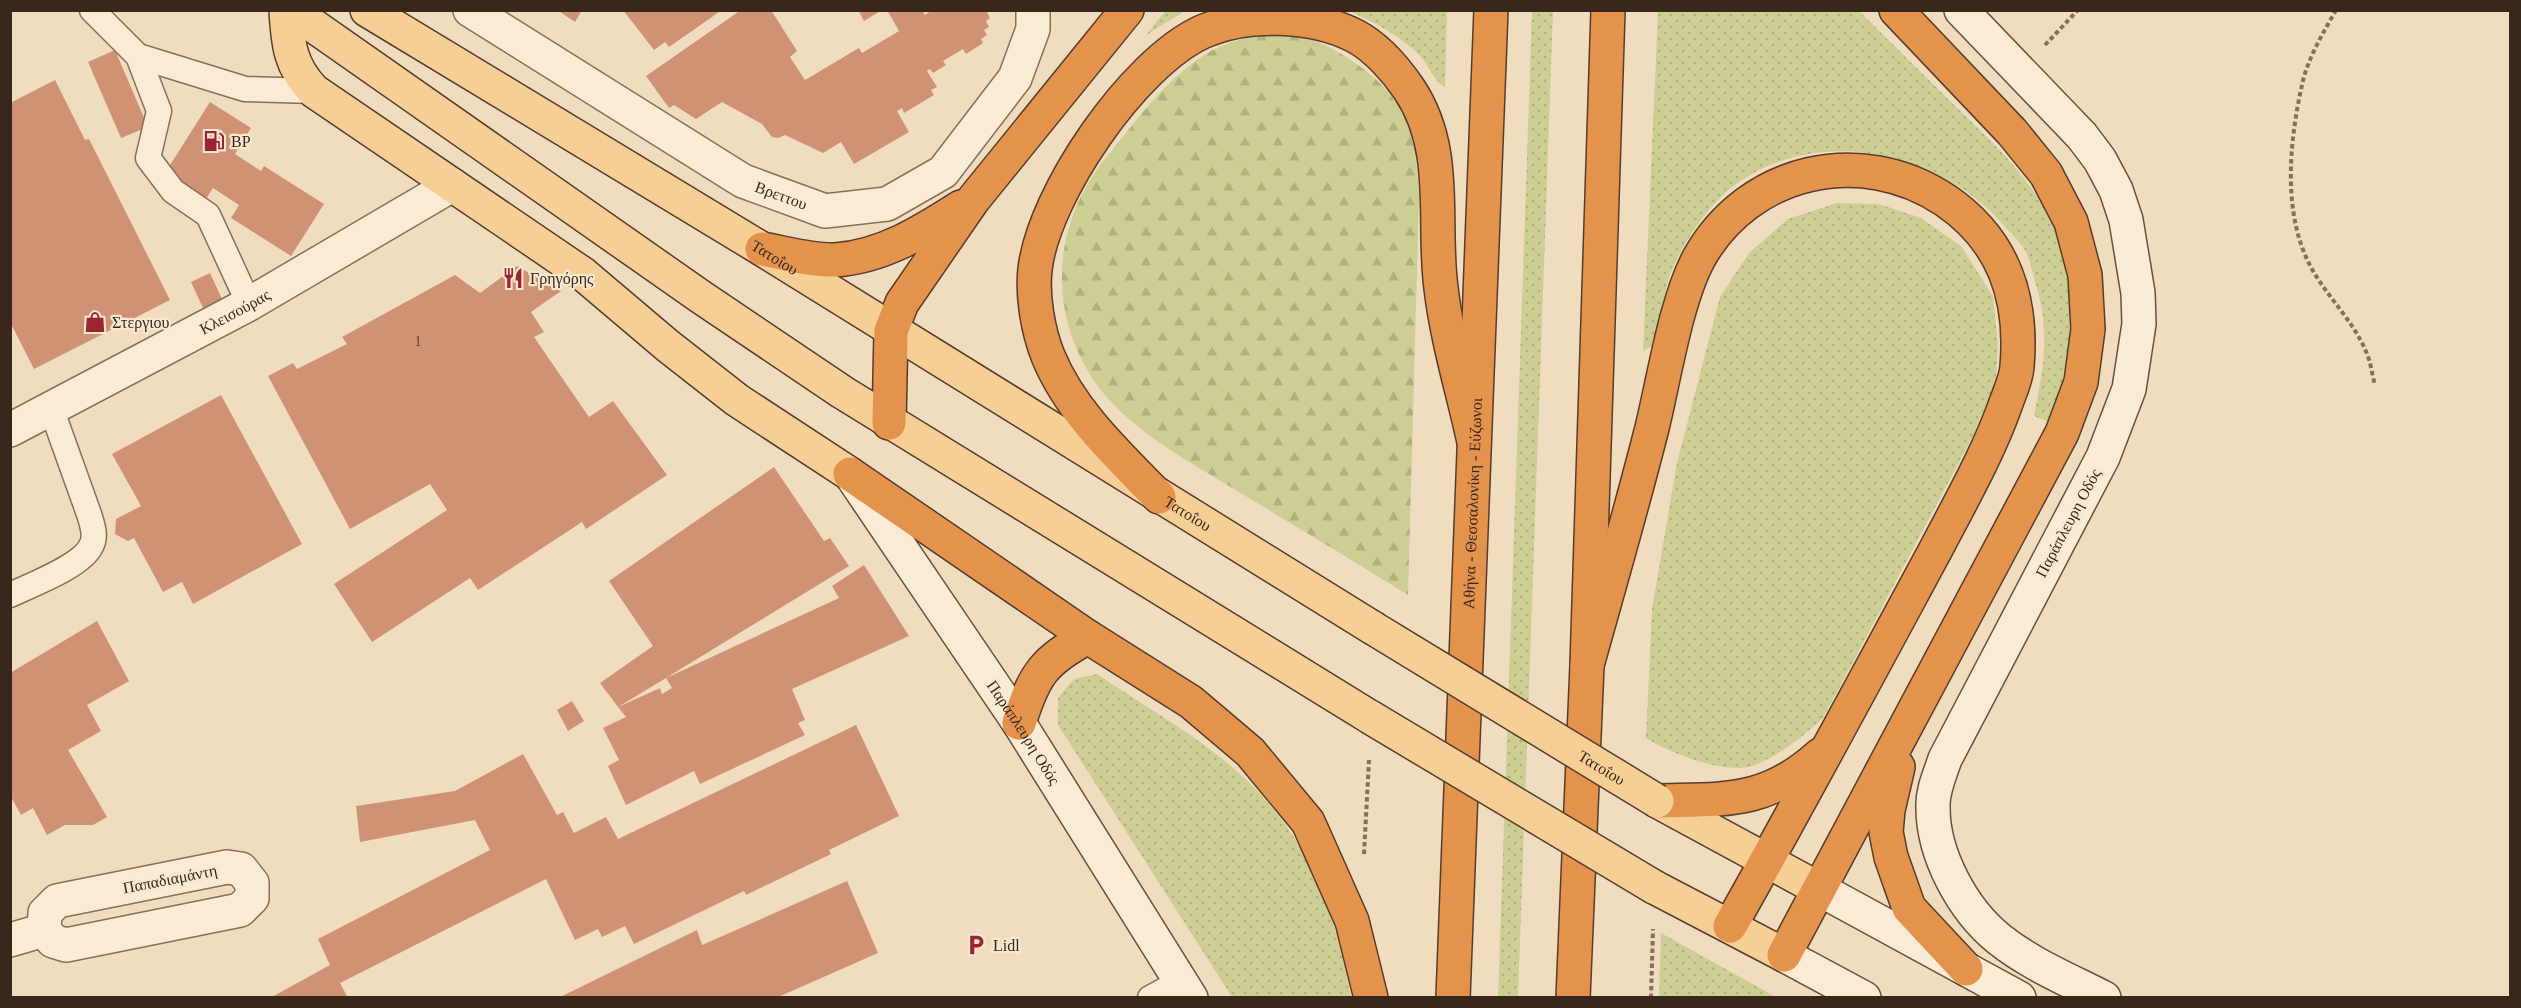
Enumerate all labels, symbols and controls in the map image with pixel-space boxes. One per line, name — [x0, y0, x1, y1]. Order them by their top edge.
fuel station icon: BP — [202, 129, 226, 153]
place label: BP — [231, 133, 251, 150]
street label: Βρεττου — [753, 178, 810, 212]
street label: Τατοΐου — [749, 236, 802, 278]
restaurant icon: Γρηγόρης — [501, 266, 525, 290]
place label: Γρηγόρης — [530, 270, 594, 288]
street label: Κλεισούρας — [196, 285, 273, 337]
shop icon: Στεργιου — [83, 310, 107, 334]
place label: Στεργιου — [112, 314, 170, 332]
house number: 1 — [415, 334, 422, 349]
street label: Αθήνα - Θεσσαλονίκη - Εύζωνοι — [1459, 397, 1485, 609]
street label: Παράπλευρη Οδός — [2032, 465, 2105, 581]
street label: Τατοΐου — [1162, 492, 1215, 534]
street label: Παράπλευρη Οδός — [984, 677, 1064, 788]
street label: Τατοΐου — [1575, 747, 1628, 788]
street label: Παπαδιαμάντη — [121, 862, 219, 897]
parking icon: Lidl — [964, 933, 988, 957]
place label: Lidl — [993, 937, 1020, 954]

